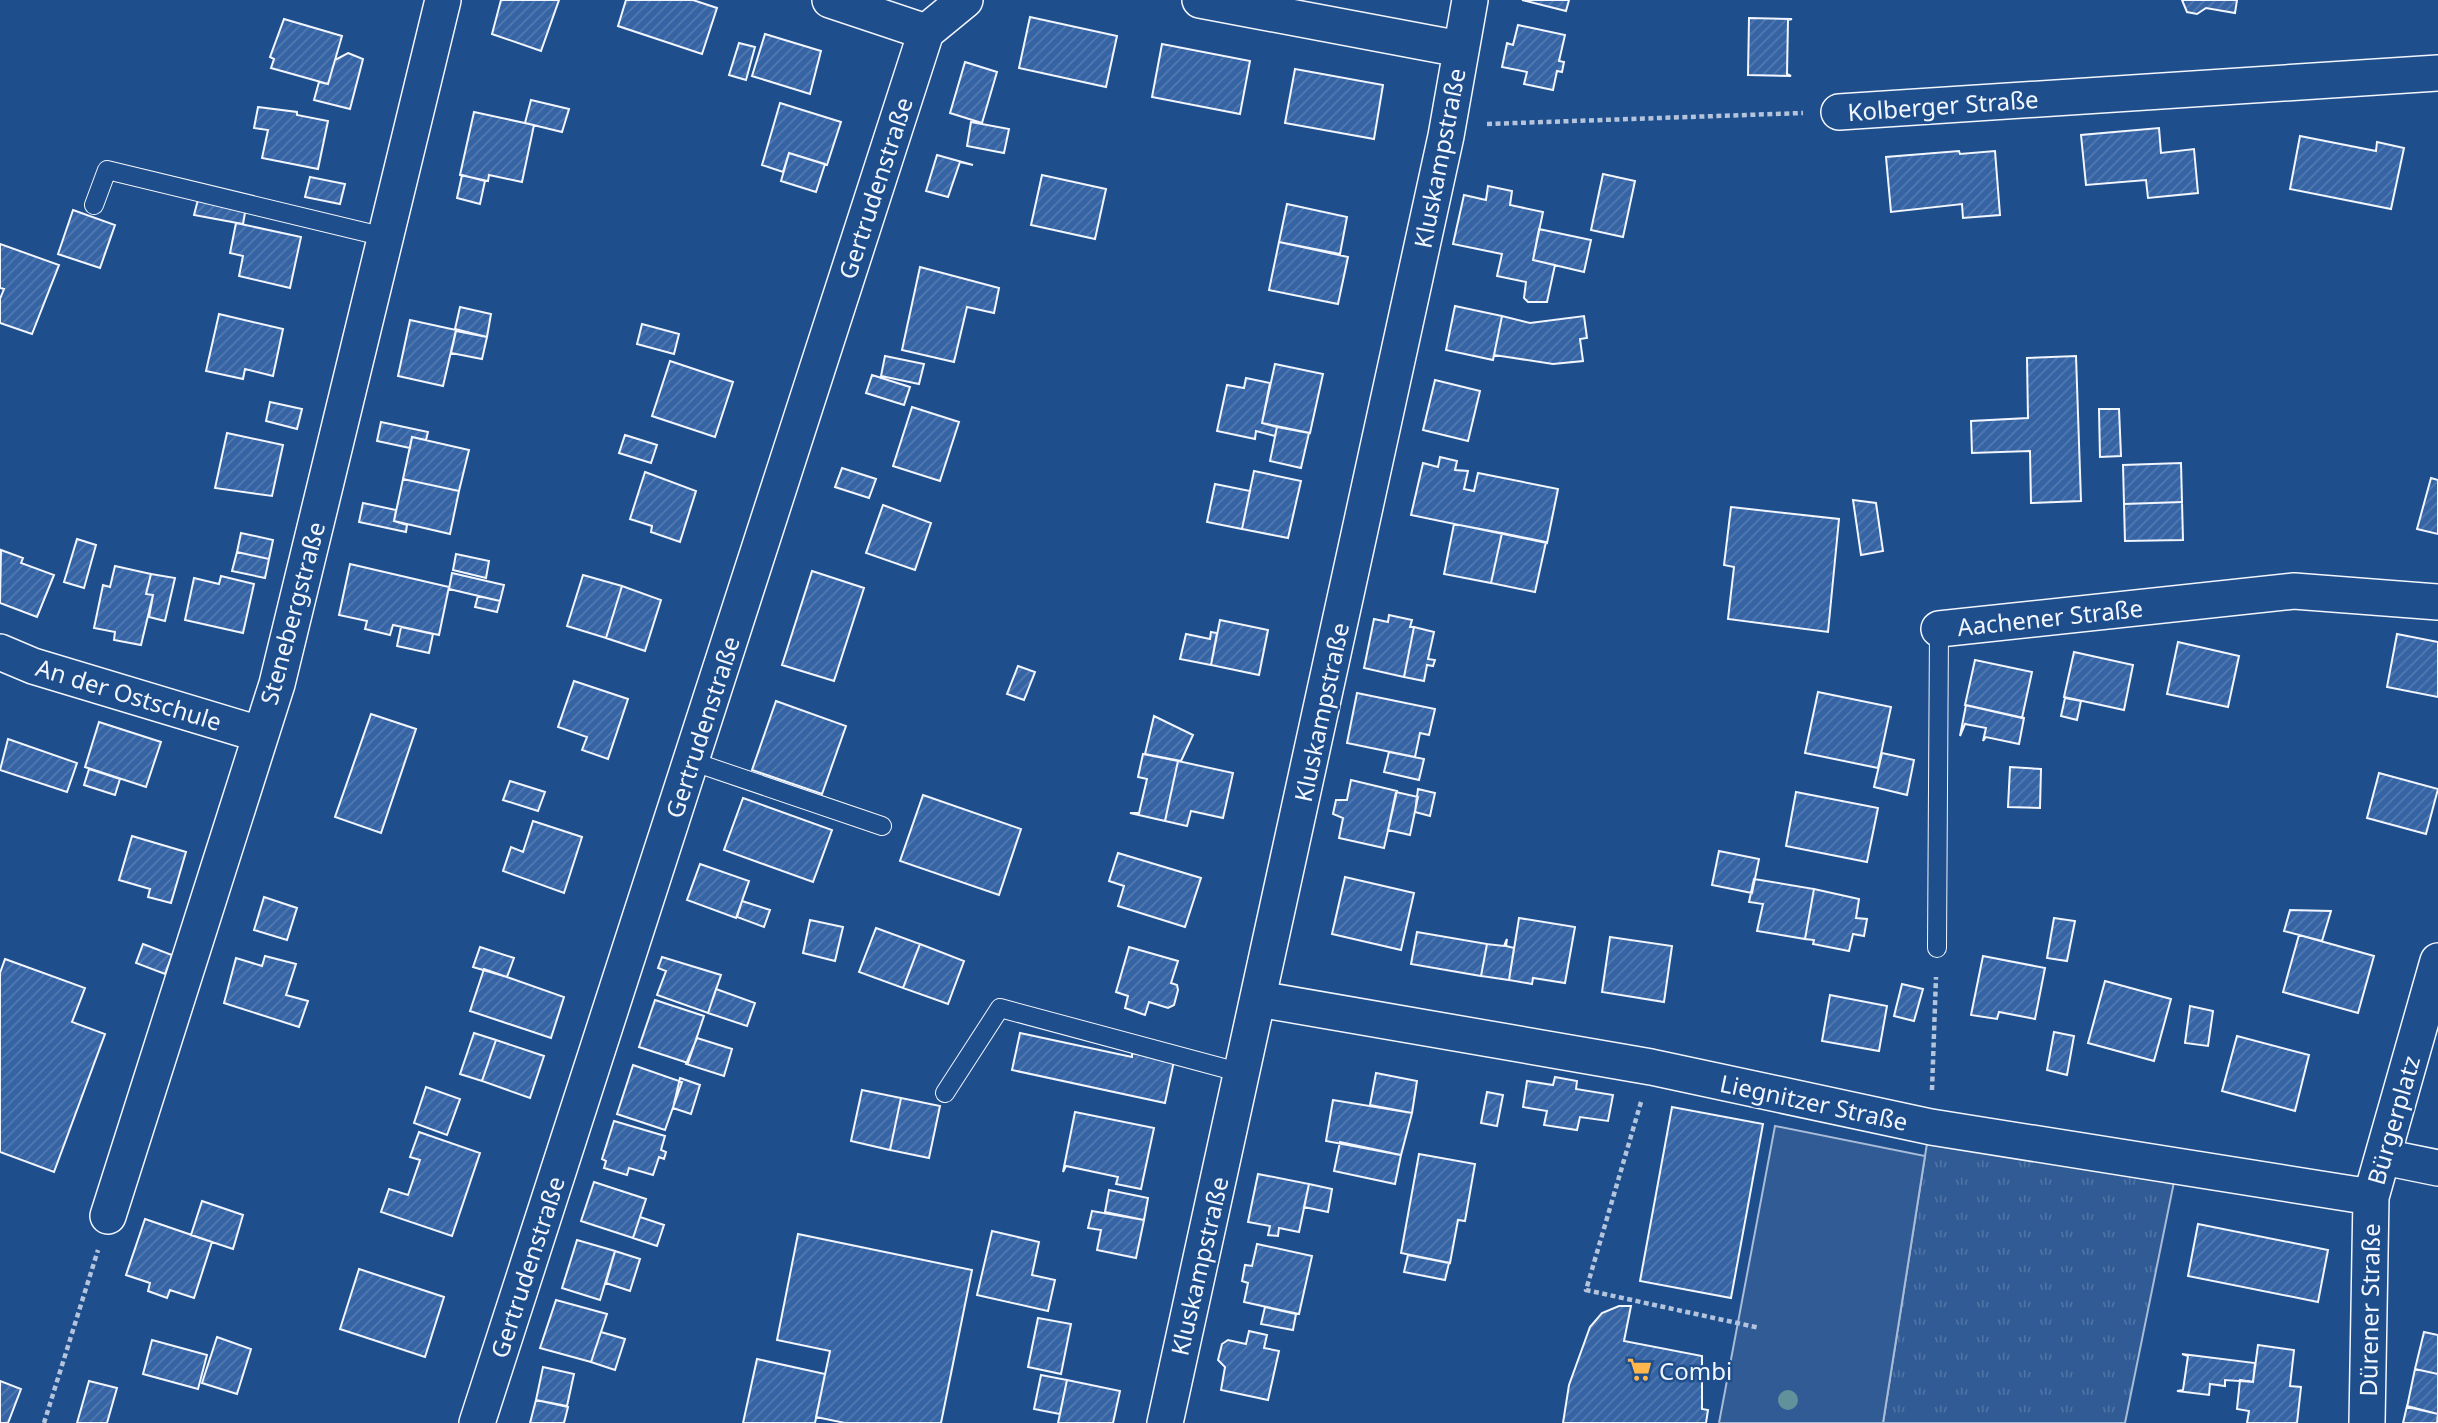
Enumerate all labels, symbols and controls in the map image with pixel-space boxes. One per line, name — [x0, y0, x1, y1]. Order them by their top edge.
street label: Kluskampstraße — [1405, 65, 1473, 251]
street label: Kolberger Straße — [1846, 82, 2040, 128]
street label: Gertrudenstraße — [830, 93, 920, 283]
street label: Stenebergstraße — [252, 518, 332, 708]
street label: Aachener Straße — [1955, 591, 2145, 643]
street label: Kluskampstraße — [1286, 619, 1356, 805]
street label: Gertrudenstraße — [657, 632, 747, 822]
street label: An der Ostschule — [32, 650, 226, 738]
street label: Bürgerplatz — [2359, 1052, 2427, 1188]
street label: Liegnitzer Straße — [1717, 1066, 1911, 1138]
street label: Gertrudenstraße — [482, 1172, 572, 1362]
street label: Kluskampstraße — [1162, 1173, 1236, 1359]
street label: Dürener Straße — [2351, 1223, 2387, 1397]
place label: Combi — [1659, 1354, 1732, 1387]
supermarket icon: Combi — [1625, 1356, 1653, 1384]

